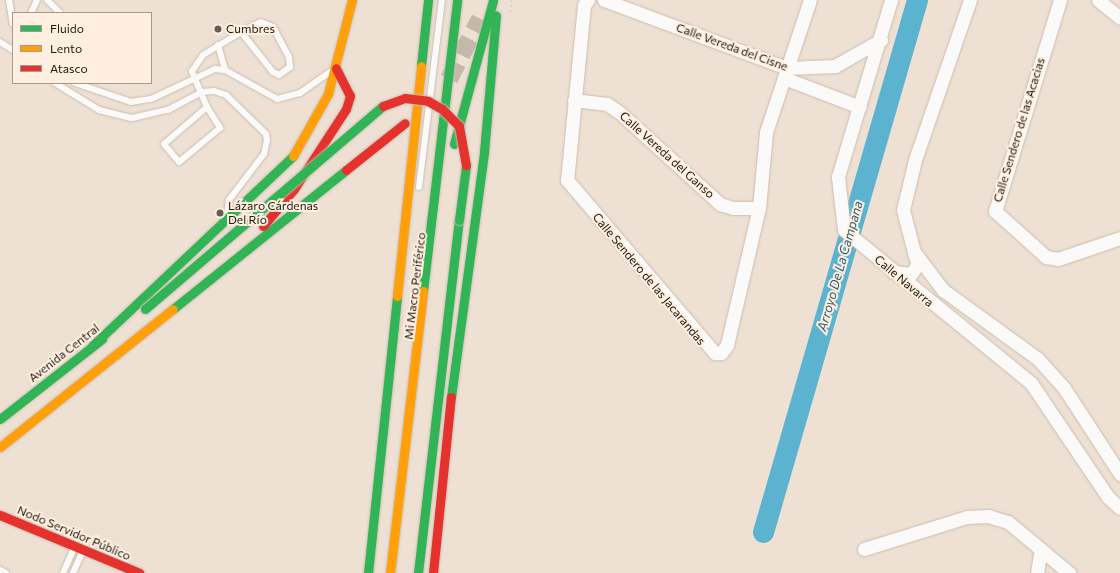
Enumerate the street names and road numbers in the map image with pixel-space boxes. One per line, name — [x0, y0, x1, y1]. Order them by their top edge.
street label: Calle Vereda del Cisne — [674, 20, 790, 74]
street label: Calle Sendero de las Acacias — [990, 56, 1048, 204]
street label: Calle Vereda del Ganso — [617, 109, 717, 201]
street label: Calle Sendero de las Jacarandas — [590, 210, 708, 348]
street label: Mi Macro Periférico — [401, 232, 429, 340]
street label: Calle Navarra — [872, 252, 936, 310]
street label: Avenida Central — [26, 321, 102, 385]
street label: Nodo Servidor Público — [15, 503, 133, 563]

